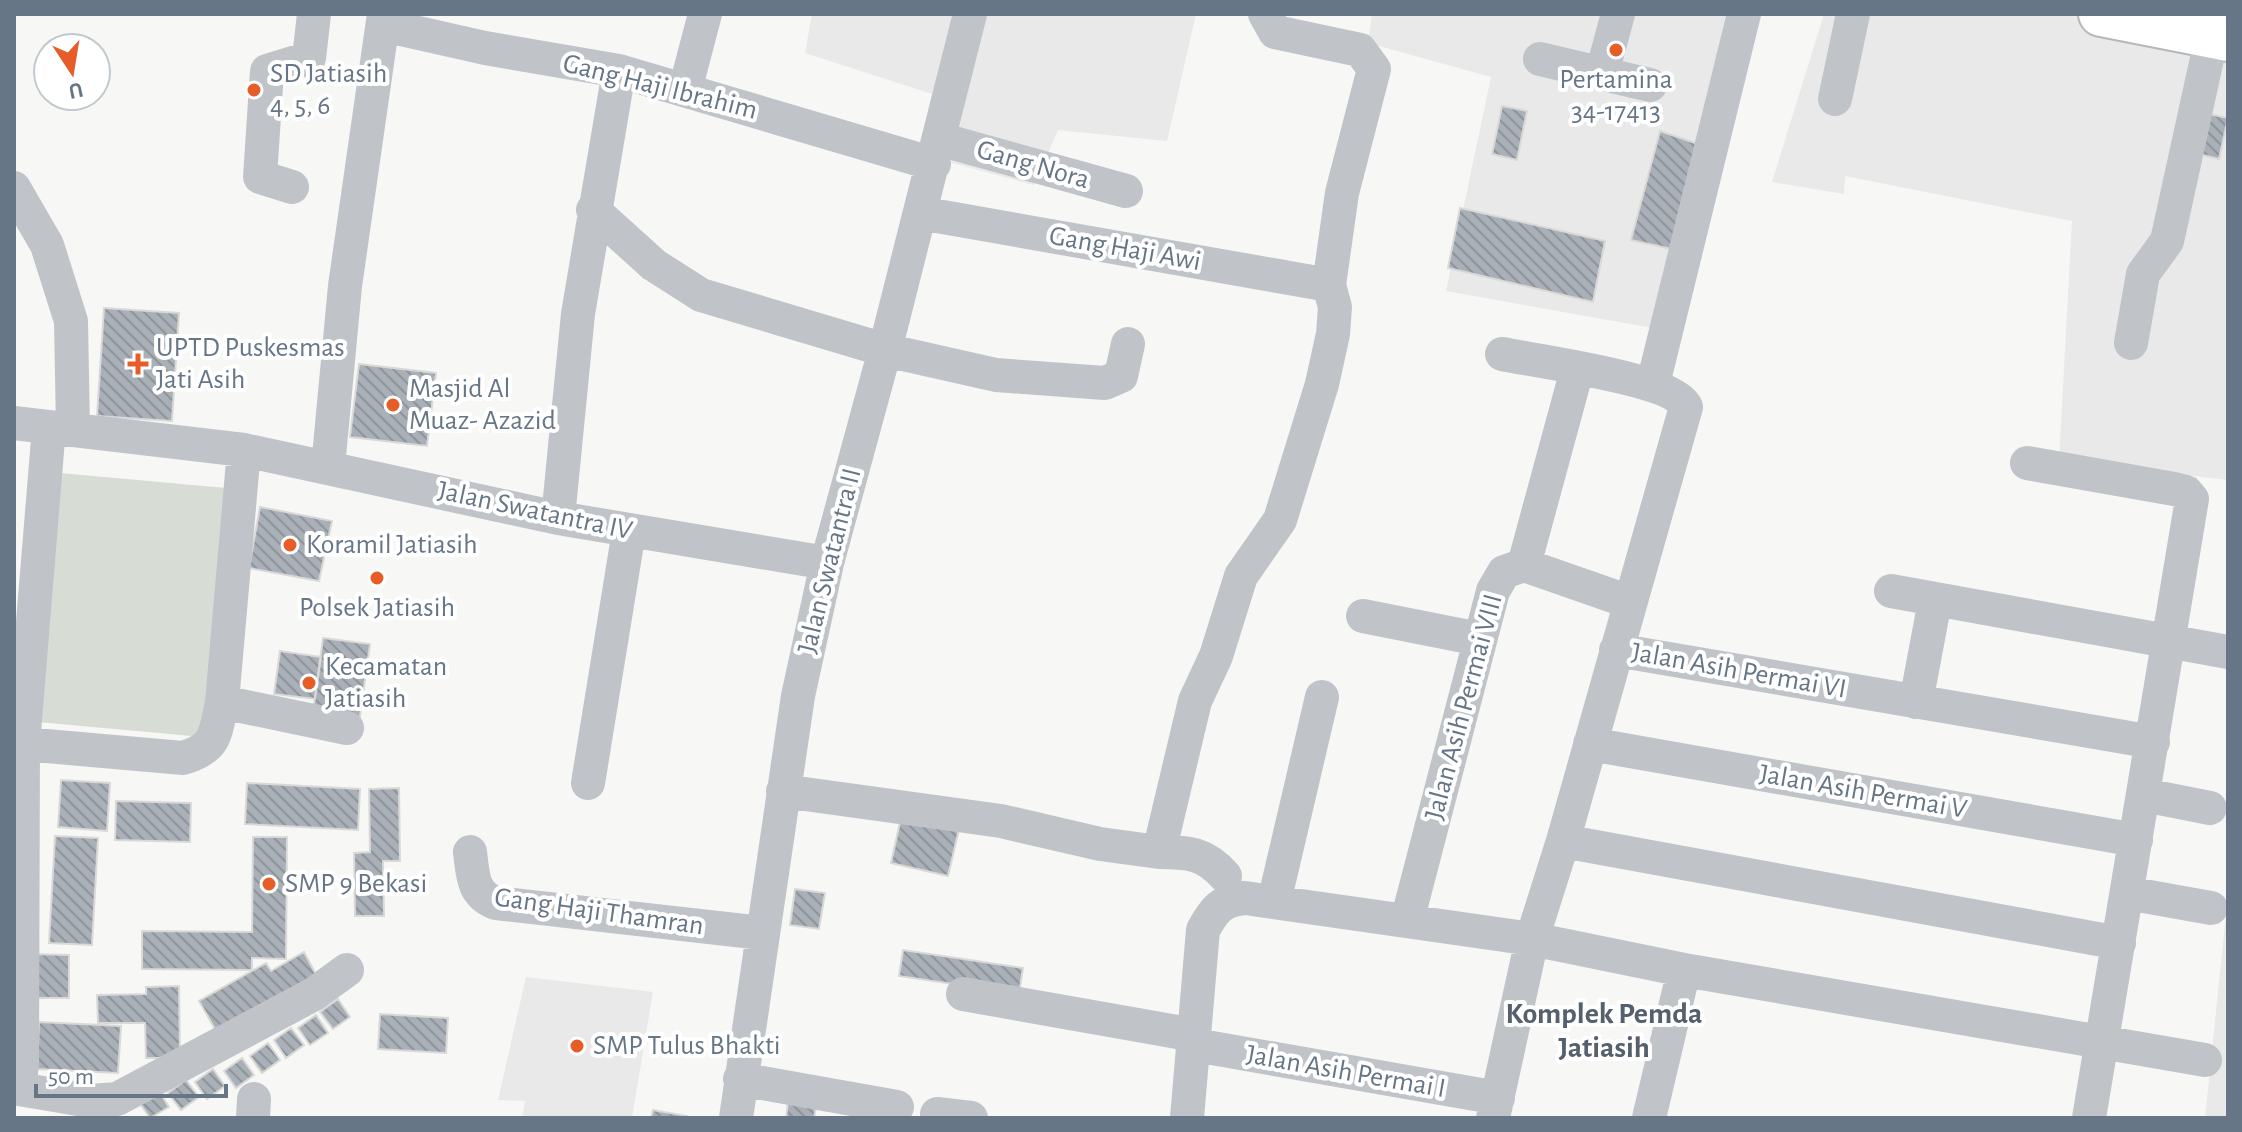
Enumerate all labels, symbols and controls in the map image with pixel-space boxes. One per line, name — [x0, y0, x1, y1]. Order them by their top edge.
north arrow — [32, 32, 112, 112]
marker: Pertamina 34-17413 — [1607, 41, 1625, 59]
street label: Gang Haji Ibrahim — [560, 49, 760, 125]
place label: SD Jatiasih 4, 5, 6 — [270, 60, 387, 120]
place label: Pertamina 34-17413 — [1559, 66, 1673, 126]
text: U — [67, 78, 85, 103]
marker: SD Jatiasih 4, 5, 6 — [245, 81, 263, 99]
street label: Gang Nora — [974, 136, 1092, 194]
street label: Gang Haji Awi — [1047, 222, 1203, 276]
place label: UPTD Puskesmas Jati Asih — [156, 334, 345, 394]
marker: UPTD Puskesmas Jati Asih — [127, 353, 149, 375]
place label: Masjid Al Muaz- Azazid — [409, 375, 556, 435]
marker: Masjid Al Muaz- Azazid — [384, 396, 402, 414]
street label: Jalan Swatantra II — [793, 465, 867, 657]
street label: Jalan Swatantra IV — [435, 477, 635, 545]
place label: Koramil Jatiasih — [306, 531, 478, 559]
marker: Koramil Jatiasih — [281, 536, 299, 554]
marker: Polsek Jatiasih — [368, 569, 386, 587]
street label: Jalan Asih Permai VIII — [1420, 591, 1508, 823]
place label: Polsek Jatiasih — [299, 594, 455, 622]
street label: Jalan Asih Permai VI — [1629, 638, 1849, 704]
place label: Kecamatan Jatiasih — [325, 653, 447, 713]
marker: Kecamatan Jatiasih — [300, 674, 318, 692]
street label: Jalan Asih Permai V — [1757, 760, 1969, 824]
place label: SMP 9 Bekasi — [285, 870, 427, 898]
marker: SMP 9 Bekasi — [260, 875, 278, 893]
street label: Gang Haji Thamran — [493, 883, 705, 941]
district label: Komplek Pemda Jatiasih — [1506, 999, 1702, 1063]
place label: SMP Tulus Bhakti — [593, 1032, 781, 1060]
marker: SMP Tulus Bhakti — [568, 1037, 586, 1055]
street label: Jalan Asih Permai I — [1244, 1041, 1448, 1103]
scale bar — [36, 1048, 226, 1098]
text: 50 m — [48, 1065, 94, 1089]

